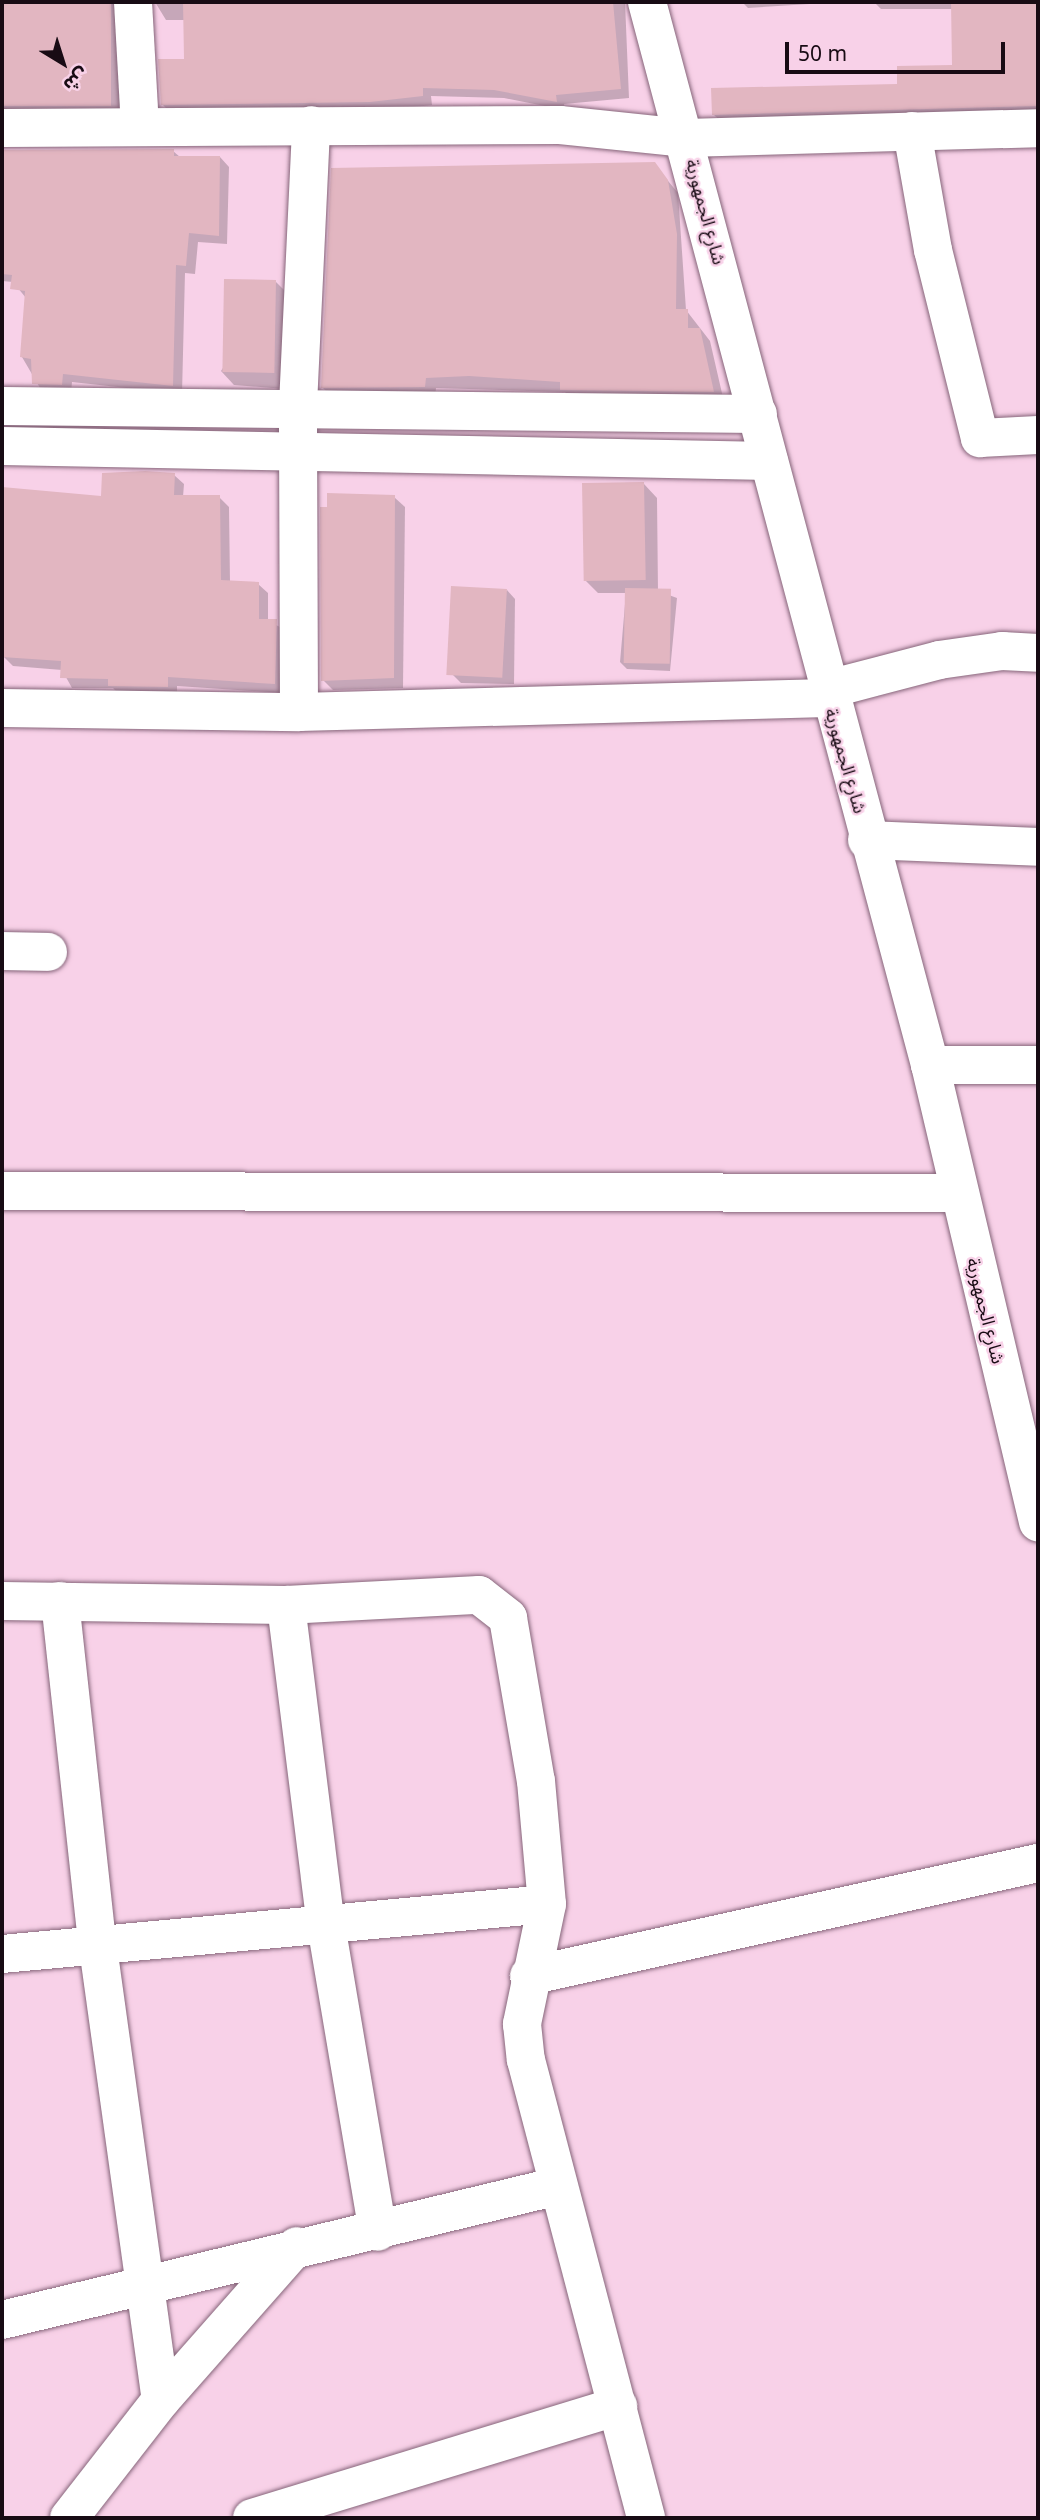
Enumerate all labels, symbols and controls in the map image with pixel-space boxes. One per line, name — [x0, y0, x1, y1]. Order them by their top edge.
north arrow — [28, 28, 98, 98]
scale bar — [788, 28, 1009, 72]
text: 50 m — [798, 32, 847, 76]
text: ش — [53, 56, 98, 103]
street label: شارع الجمهورية — [681, 157, 729, 267]
street label: شارع الجمهورية — [820, 706, 870, 816]
street label: شارع الجمهورية — [961, 1256, 1009, 1366]

